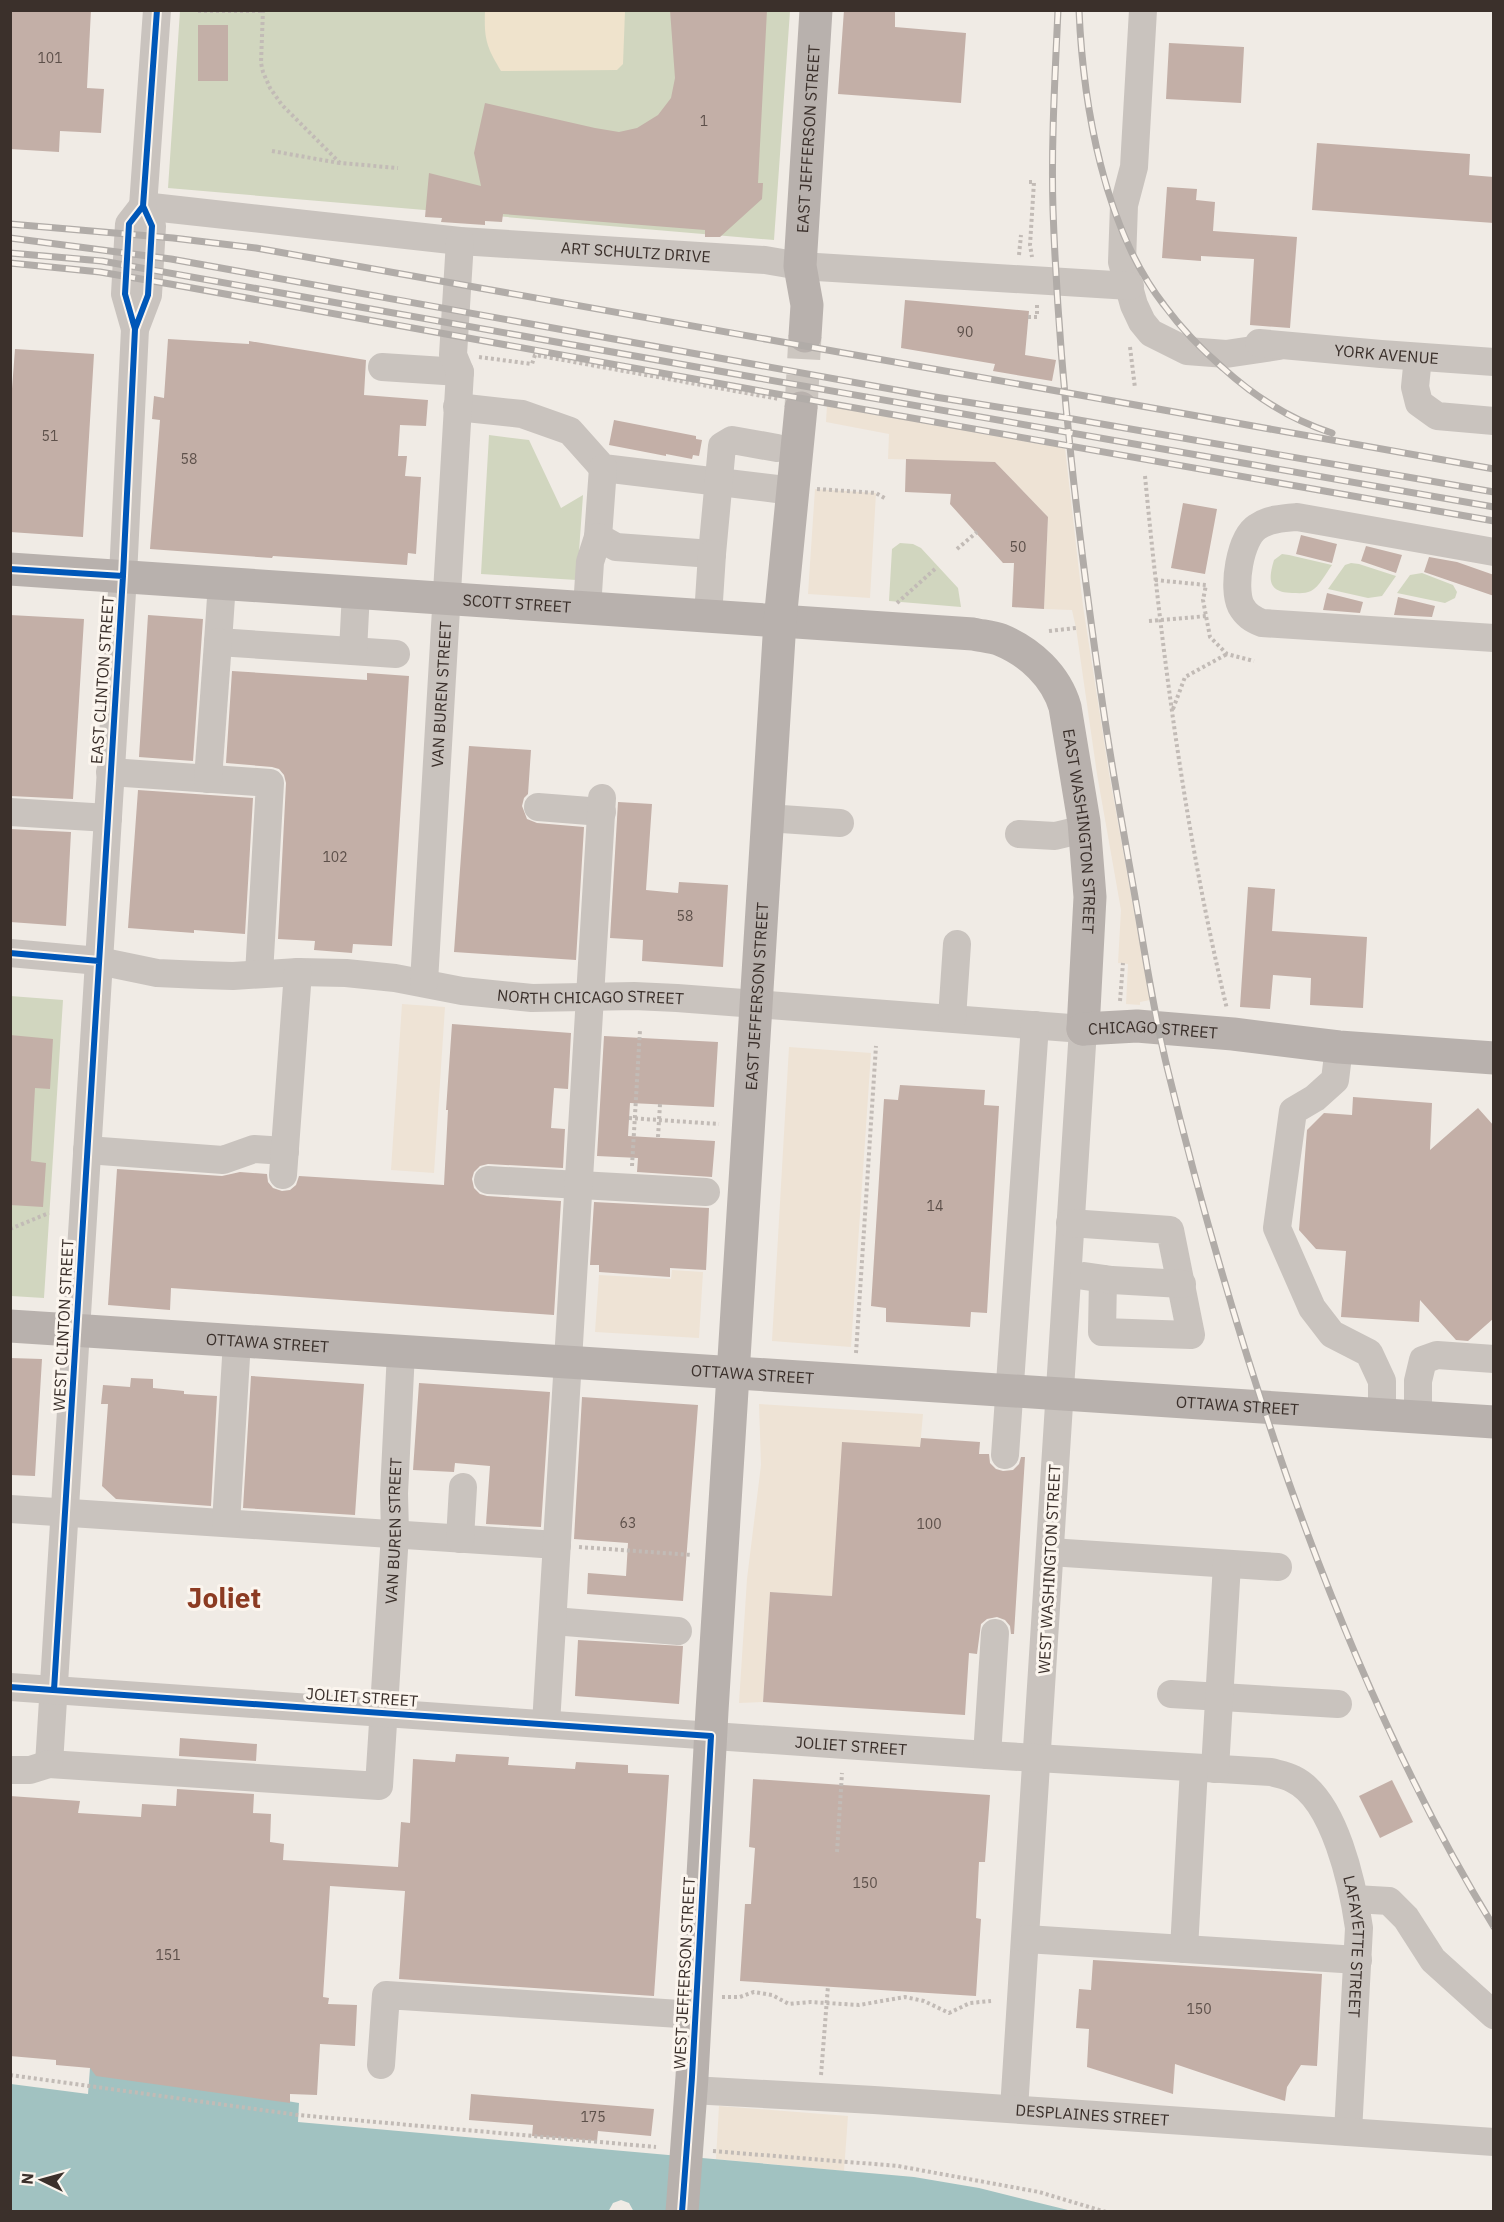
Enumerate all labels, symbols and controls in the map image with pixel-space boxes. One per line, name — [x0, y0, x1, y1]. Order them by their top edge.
street label: EAST JEFFERSON STREET — [792, 44, 824, 234]
house number: 101 — [37, 49, 63, 67]
house number: 1 — [700, 112, 708, 130]
street label: ART SCHULTZ DRIVE — [560, 237, 711, 267]
house number: 90 — [957, 323, 973, 341]
street label: YORK AVENUE — [1333, 340, 1439, 368]
house number: 51 — [42, 427, 58, 445]
house number: 58 — [181, 450, 197, 468]
house number: 50 — [1010, 538, 1026, 556]
street label: SCOTT STREET — [462, 590, 572, 617]
street label: EAST CLINTON STREET — [86, 595, 118, 765]
street label: VAN BUREN STREET — [427, 621, 455, 768]
street label: EAST WASHINGTON STREET — [1059, 727, 1100, 934]
house number: 102 — [322, 848, 348, 866]
street label: EAST JEFFERSON STREET — [741, 902, 772, 1091]
house number: 58 — [677, 907, 693, 925]
street label: NORTH CHICAGO STREET — [496, 985, 685, 1008]
street label: CHICAGO STREET — [1087, 1016, 1219, 1043]
house number: 14 — [927, 1197, 943, 1215]
street label: WEST CLINTON STREET — [48, 1238, 78, 1412]
street label: OTTAWA STREET — [205, 1329, 330, 1357]
street label: OTTAWA STREET — [690, 1360, 815, 1388]
street label: OTTAWA STREET — [1175, 1391, 1300, 1419]
street label: VAN BUREN STREET — [381, 1457, 406, 1605]
street label: WEST WASHINGTON STREET — [1034, 1463, 1064, 1675]
house number: 63 — [620, 1514, 636, 1532]
house number: 100 — [916, 1515, 942, 1533]
district label: Joliet — [187, 1579, 261, 1616]
street label: JOLIET STREET — [305, 1683, 419, 1711]
street label: JOLIET STREET — [794, 1732, 908, 1759]
street label: LAFAYETTE STREET — [1339, 1873, 1369, 2018]
house number: 150 — [852, 1874, 878, 1892]
street label: WEST JEFFERSON STREET — [669, 1876, 699, 2070]
house number: 151 — [155, 1946, 181, 1964]
house number: 150 — [1186, 2000, 1212, 2018]
street label: DESPLAINES STREET — [1015, 2100, 1170, 2130]
house number: 175 — [580, 2108, 606, 2126]
north arrow — [12, 2150, 72, 2210]
text: N — [17, 2172, 38, 2185]

